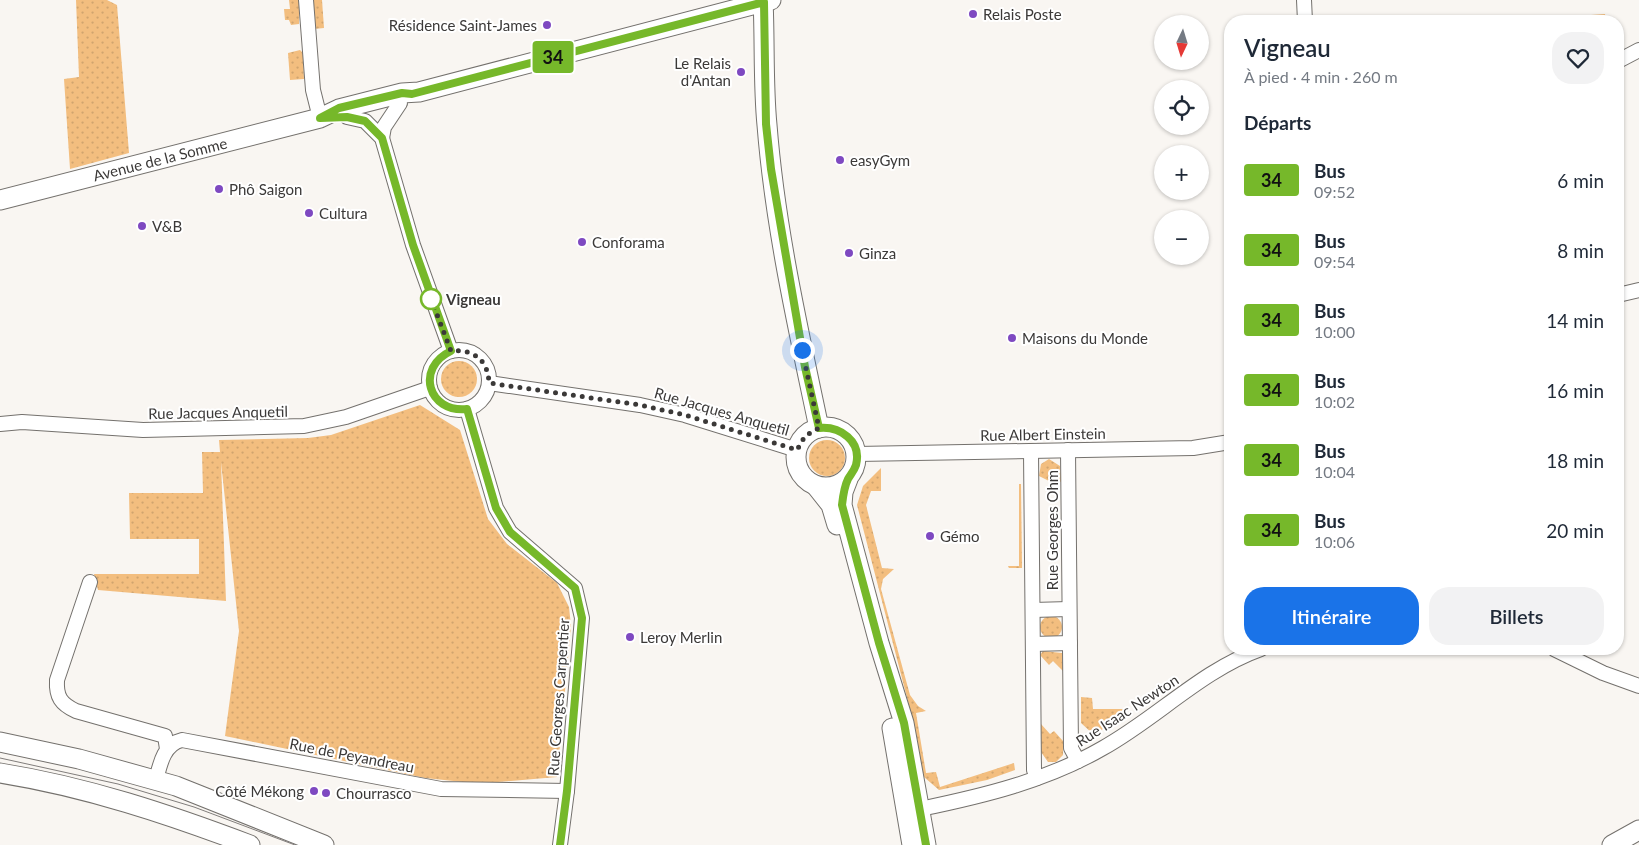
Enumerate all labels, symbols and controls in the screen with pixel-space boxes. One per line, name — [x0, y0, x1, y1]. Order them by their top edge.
place label: Relais Poste — [983, 5, 1062, 23]
marker: Relais Poste — [967, 8, 979, 20]
north arrow — [1154, 15, 1209, 70]
map controls — [1154, 15, 1209, 265]
place label: Résidence Saint-James — [389, 16, 537, 34]
marker: Résidence Saint-James — [541, 19, 553, 31]
button: heart — [1552, 32, 1604, 84]
text: Vigneau — [1244, 33, 1331, 62]
line badge: 34 — [530, 41, 576, 73]
text: 34 — [543, 46, 563, 68]
place label: Le Relais d'Antan — [674, 54, 731, 89]
marker: Le Relais d'Antan — [735, 66, 747, 78]
text: À pied · 4 min · 260 m — [1244, 67, 1398, 86]
button: locate — [1154, 80, 1209, 135]
text: Départs — [1244, 111, 1311, 134]
street label: Avenue de la Somme — [91, 134, 229, 184]
button: + — [1154, 145, 1209, 200]
place label: easyGym — [850, 151, 910, 169]
marker: easyGym — [834, 154, 846, 166]
text: Bus — [1314, 159, 1345, 182]
text: 34 — [1261, 169, 1282, 191]
text: 6 min — [1557, 169, 1604, 192]
place label: Phô Saigon — [229, 180, 302, 198]
text: 09:52 — [1314, 182, 1355, 201]
marker: Phô Saigon — [213, 183, 225, 195]
place label: Cultura — [319, 204, 367, 222]
marker: Cultura — [303, 207, 315, 219]
button: − — [1154, 210, 1209, 265]
place label: V&B — [152, 217, 182, 235]
marker: V&B — [136, 220, 148, 232]
text: Bus — [1314, 229, 1345, 252]
place label: Conforama — [592, 233, 665, 251]
marker: Conforama — [576, 236, 588, 248]
text: 34 — [1261, 239, 1282, 261]
text: 8 min — [1557, 239, 1604, 262]
place label: Ginza — [859, 244, 896, 262]
marker: Ginza — [843, 247, 855, 259]
text: 09:54 — [1314, 252, 1355, 271]
marker: Vigneau — [420, 288, 442, 310]
place label: Vigneau — [445, 290, 501, 308]
text: Bus — [1314, 299, 1345, 322]
text: 34 — [1261, 309, 1282, 331]
text: 14 min — [1546, 309, 1604, 332]
text: 10:00 — [1314, 322, 1355, 341]
place label: Maisons du Monde — [1022, 329, 1148, 347]
marker: Maisons du Monde — [1006, 332, 1018, 344]
your location — [790, 338, 815, 363]
text: Bus — [1314, 369, 1345, 392]
text: 34 — [1261, 379, 1282, 401]
text: 16 min — [1546, 379, 1604, 402]
street label: Rue Jacques Anquetil — [652, 383, 792, 439]
text: 10:02 — [1314, 392, 1355, 411]
street label: Rue Jacques Anquetil — [148, 402, 288, 422]
street label: Rue Albert Einstein — [980, 424, 1106, 444]
text: Bus — [1314, 439, 1345, 462]
text: 34 — [1261, 449, 1282, 471]
text: 18 min — [1546, 449, 1604, 472]
text: 10:04 — [1314, 462, 1355, 481]
street label: Rue Georges Ohm — [1043, 470, 1061, 590]
text: Bus — [1314, 509, 1345, 532]
text: 34 — [1261, 519, 1282, 541]
text: 20 min — [1546, 519, 1604, 542]
place label: Gémo — [940, 527, 980, 545]
marker: Gémo — [924, 530, 936, 542]
text: 10:06 — [1314, 532, 1355, 551]
button: Itinéraire — [1244, 587, 1419, 645]
button: Billets — [1429, 587, 1604, 645]
street label: Rue Georges Carpentier — [544, 617, 573, 776]
place label: Leroy Merlin — [640, 628, 722, 646]
marker: Leroy Merlin — [624, 631, 636, 643]
street label: Rue Isaac Newton — [1072, 670, 1182, 750]
street label: Rue de Peyandreau — [288, 734, 416, 776]
place label: Côté Mékong — [215, 782, 304, 800]
place label: Chourrasco — [336, 784, 412, 802]
marker: Côté Mékong — [308, 785, 320, 797]
marker: Chourrasco — [320, 787, 332, 799]

